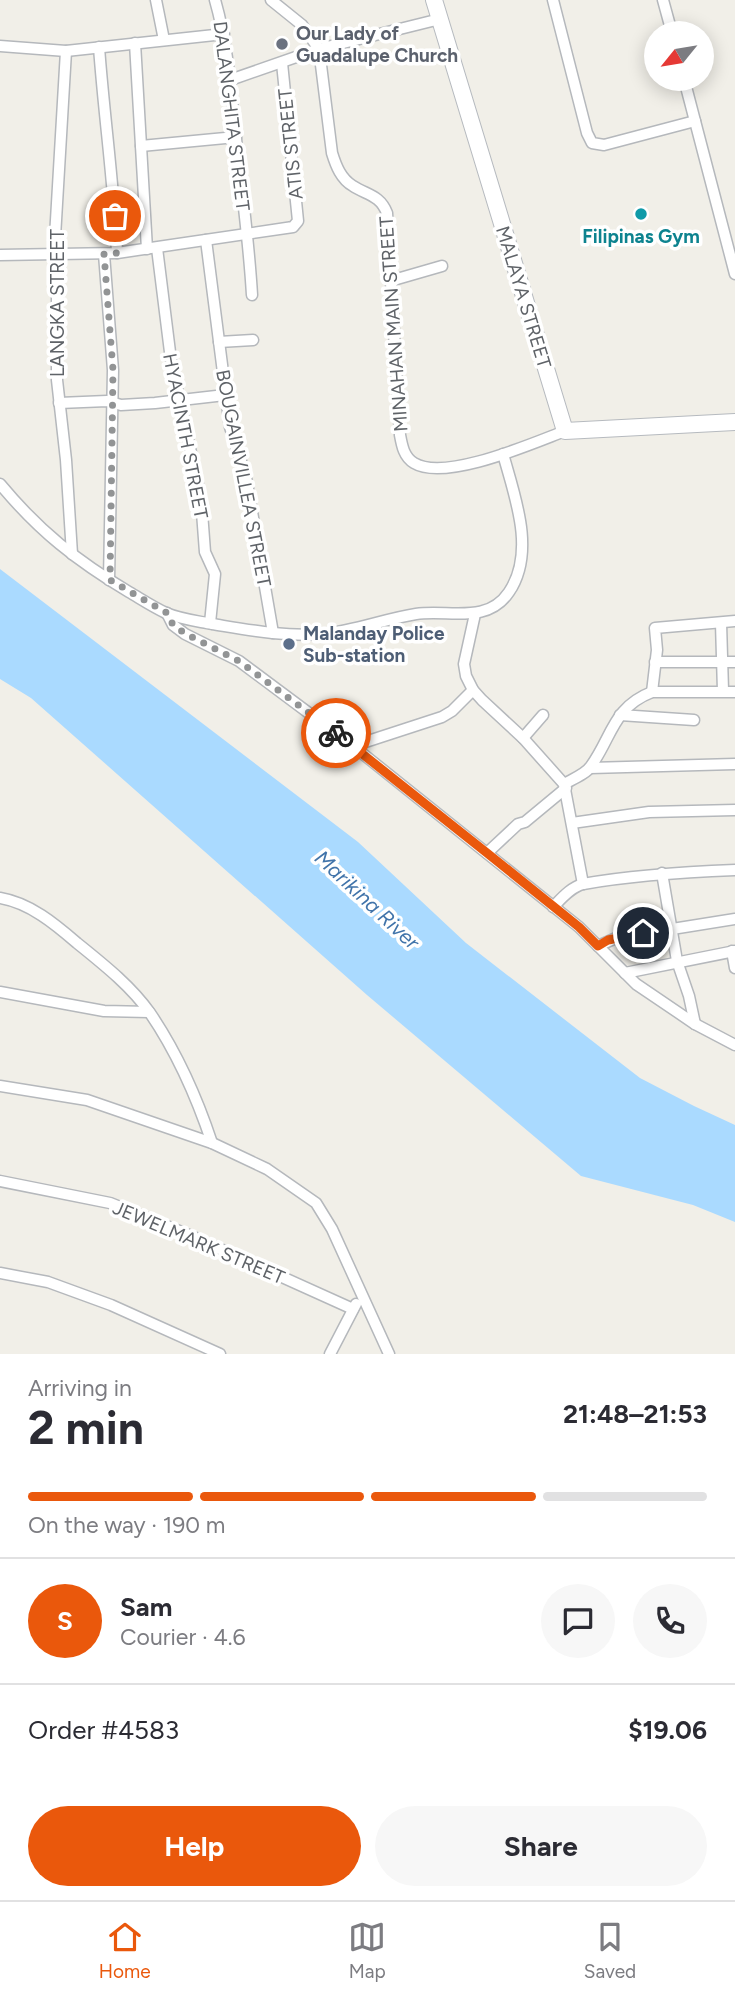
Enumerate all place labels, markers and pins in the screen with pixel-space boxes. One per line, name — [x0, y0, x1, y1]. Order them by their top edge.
place label: Our Lady of Guadalupe Church — [296, 22, 458, 67]
marker: Our Lady of Guadalupe Church — [274, 36, 290, 52]
pin — [85, 186, 145, 246]
marker: Filipinas Gym — [633, 206, 649, 222]
place label: Filipinas Gym — [582, 225, 700, 248]
place label: Malanday Police Sub-station — [303, 622, 445, 667]
marker: Malanday Police Sub-station — [281, 636, 297, 652]
pin — [613, 903, 673, 963]

